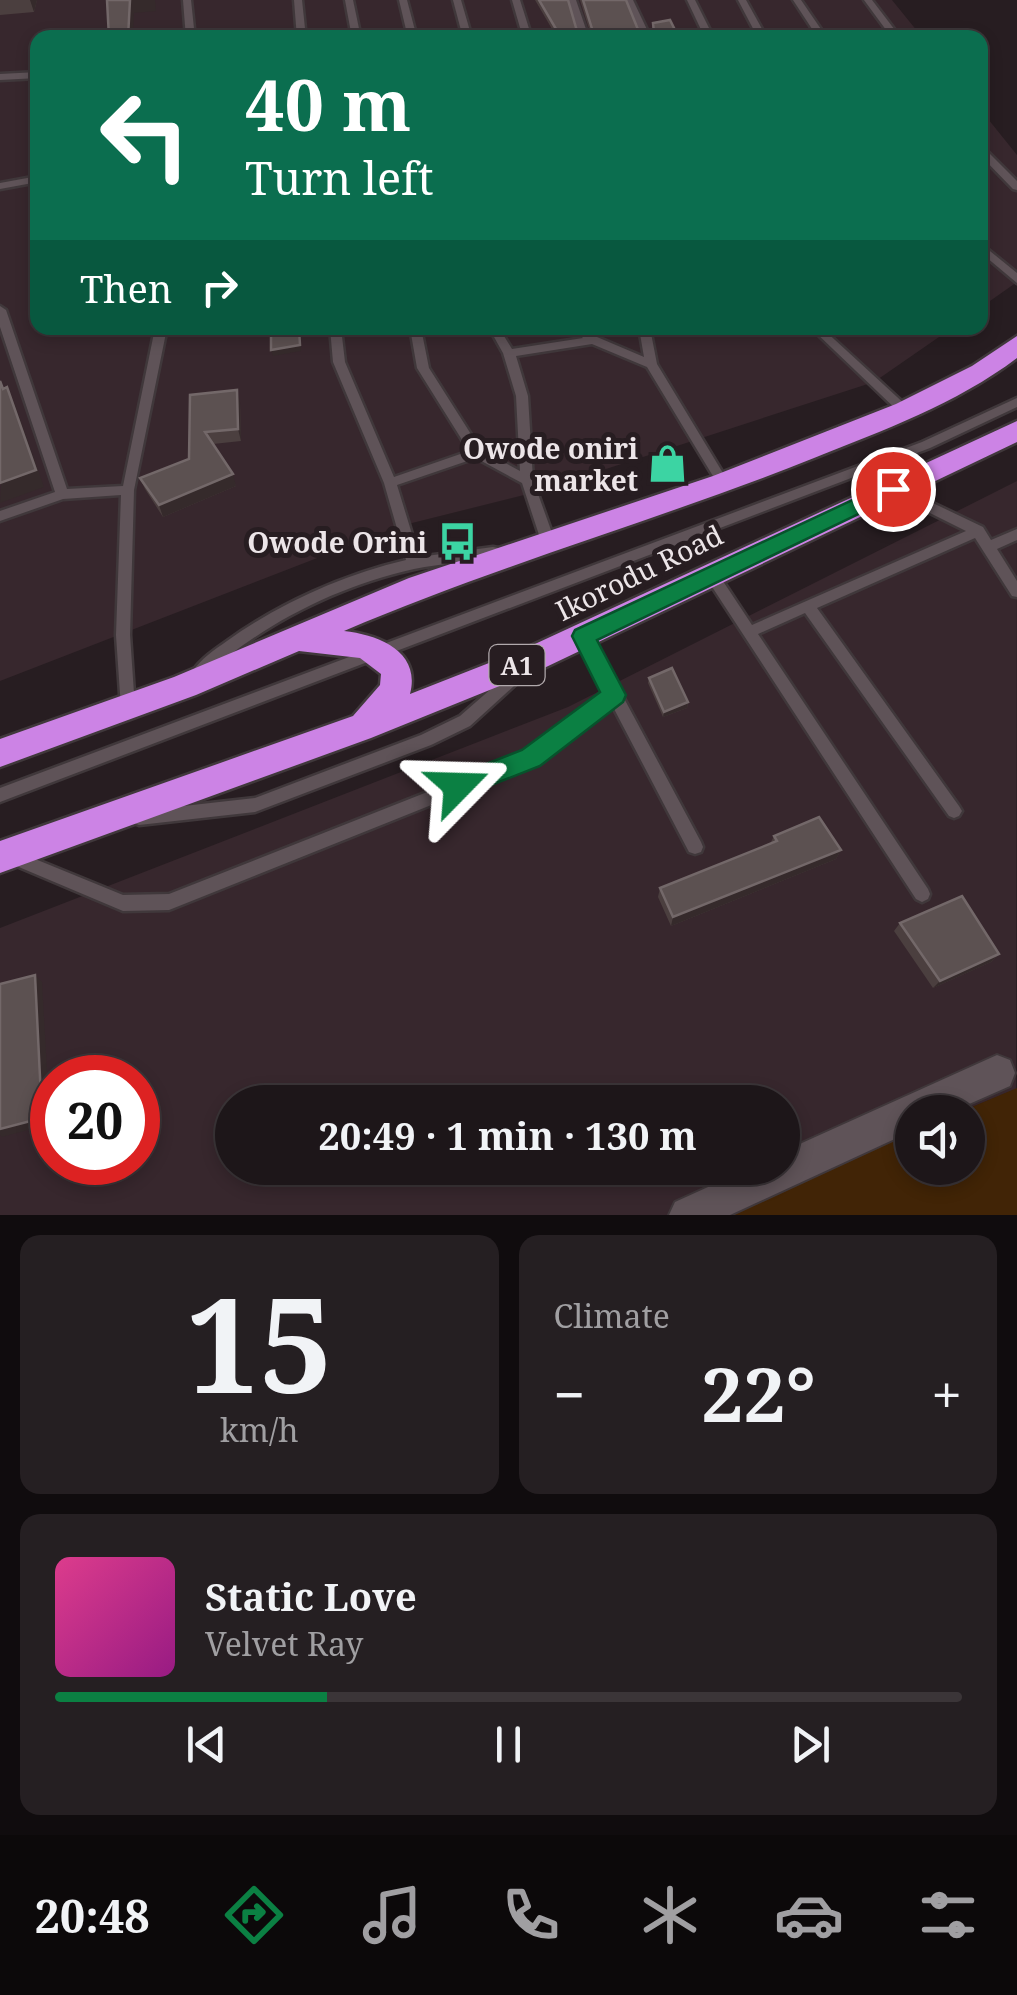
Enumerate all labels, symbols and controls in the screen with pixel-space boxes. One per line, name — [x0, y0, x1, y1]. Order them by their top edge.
text: 40 m — [245, 56, 411, 152]
icon: left — [80, 70, 210, 200]
text: Turn left — [245, 147, 434, 208]
icon: right — [192, 260, 247, 315]
text: Then — [80, 262, 172, 314]
place label: Owode oniri market — [463, 429, 638, 499]
shop icon: Owode oniri market — [647, 443, 689, 485]
pin — [851, 447, 936, 532]
icon: arrive — [866, 462, 921, 517]
street label: Ikorodu Road — [549, 515, 729, 629]
bus stop icon: Owode Orini — [436, 521, 478, 563]
place label: Owode Orini — [247, 523, 427, 561]
road number: A1 — [490, 645, 544, 685]
position arrow — [406, 734, 510, 838]
speed limit sign: 20 — [30, 1055, 160, 1185]
map controls — [895, 1095, 985, 1185]
button: sound — [895, 1095, 985, 1185]
text: 20:49 · 1 min · 130 m — [318, 1109, 697, 1161]
text: 15 — [186, 1254, 333, 1431]
text: Climate — [554, 1294, 670, 1337]
text: 22° — [701, 1342, 816, 1444]
text: − — [554, 1356, 585, 1431]
text: + — [931, 1356, 962, 1431]
text: km/h — [220, 1408, 299, 1451]
text: Static Love — [205, 1570, 417, 1622]
text: Velvet Ray — [205, 1622, 363, 1665]
icon: previous — [179, 1717, 234, 1772]
icon: pause — [481, 1717, 536, 1772]
icon: next — [783, 1717, 838, 1772]
icon: directions — [219, 1880, 289, 1950]
icon: music — [357, 1880, 427, 1950]
icon: phone — [496, 1880, 566, 1950]
icon: climate — [635, 1880, 705, 1950]
icon: car — [774, 1880, 844, 1950]
icon: filters — [913, 1880, 983, 1950]
text: 20:48 — [34, 1885, 150, 1946]

